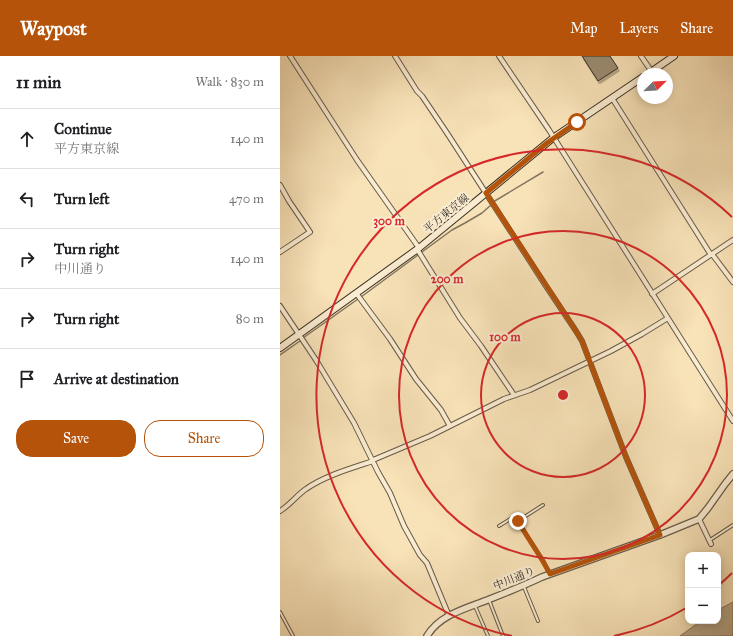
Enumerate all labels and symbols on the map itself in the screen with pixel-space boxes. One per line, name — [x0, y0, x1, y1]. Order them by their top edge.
north arrow — [637, 68, 673, 104]
route start — [568, 113, 586, 131]
street label: 平方東京線 — [421, 191, 472, 236]
text: 300 m — [373, 214, 406, 229]
text: 200 m — [431, 272, 464, 286]
text: 100 m — [489, 330, 522, 344]
centre of rings — [556, 388, 570, 402]
route end — [509, 512, 527, 530]
street label: 中川通り — [491, 564, 537, 593]

